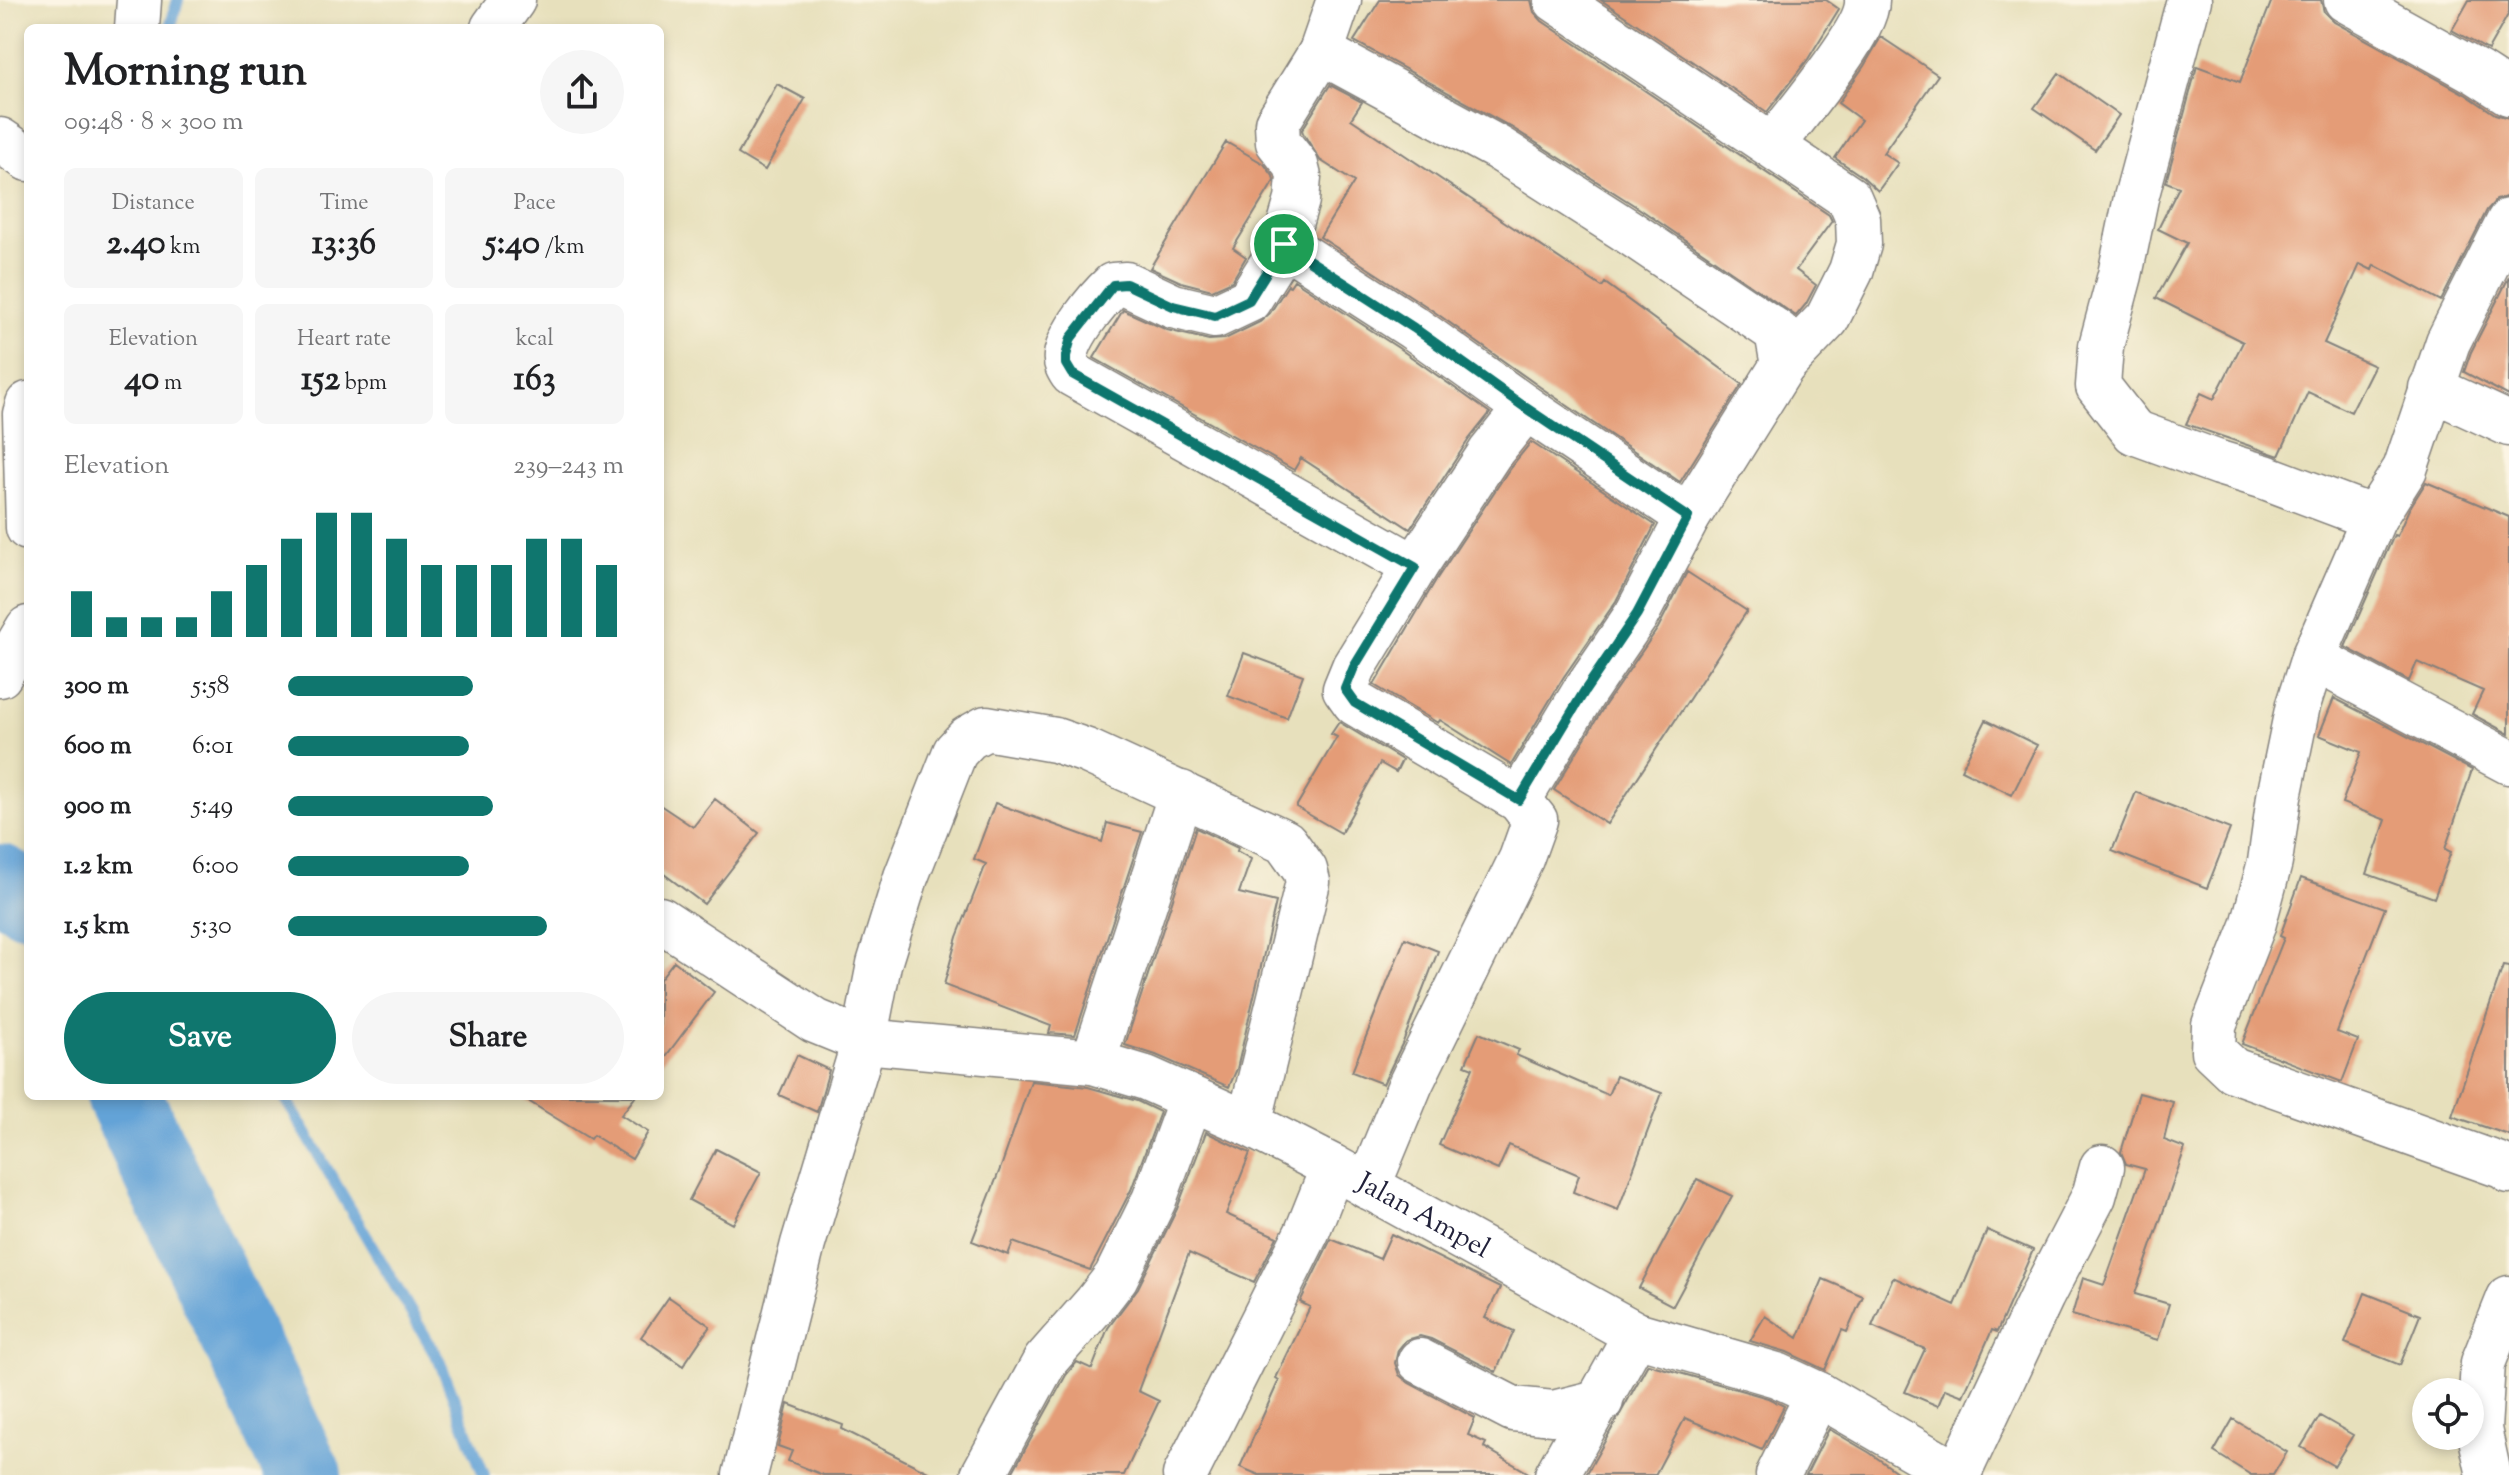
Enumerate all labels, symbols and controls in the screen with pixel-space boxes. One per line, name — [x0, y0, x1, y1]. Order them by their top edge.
text: Morning run — [64, 42, 307, 105]
button: share — [540, 50, 624, 134]
text: 09:48 · 8 × 300 m — [64, 104, 243, 141]
text: Distance — [112, 188, 195, 220]
text: Time — [320, 188, 368, 220]
text: Pace — [514, 188, 556, 220]
pin — [1250, 210, 1318, 278]
text: 2.40 — [106, 220, 166, 269]
text: 13:36 — [312, 220, 376, 269]
text: 5:40 — [485, 220, 540, 269]
icon: arrive — [1262, 222, 1306, 266]
text: km — [166, 232, 200, 264]
text: /km — [540, 232, 585, 264]
text: Elevation — [109, 324, 198, 356]
text: Heart rate — [297, 324, 391, 356]
text: kcal — [516, 324, 554, 356]
text: 40 — [124, 356, 159, 405]
text: 152 — [301, 356, 340, 405]
text: 163 — [514, 356, 556, 405]
text: m — [159, 368, 182, 400]
text: bpm — [340, 368, 387, 400]
text: Elevation — [64, 448, 169, 485]
text: 239–243 m — [513, 448, 624, 485]
text: 300 m — [64, 668, 129, 705]
text: 5:58 — [192, 668, 230, 705]
text: 600 m — [64, 728, 131, 765]
text: 6:01 — [192, 728, 234, 765]
text: 900 m — [64, 788, 131, 825]
text: 5:49 — [192, 788, 233, 825]
text: 1.2 km — [64, 848, 133, 885]
text: 6:00 — [192, 848, 239, 885]
text: 1.5 km — [64, 908, 130, 945]
text: 5:30 — [192, 908, 232, 945]
button: Save — [64, 992, 336, 1084]
button: Share — [352, 992, 624, 1084]
street label: Jalan Ampel — [1348, 1163, 1497, 1270]
map controls — [2412, 1378, 2484, 1450]
button: locate — [2412, 1378, 2484, 1450]

